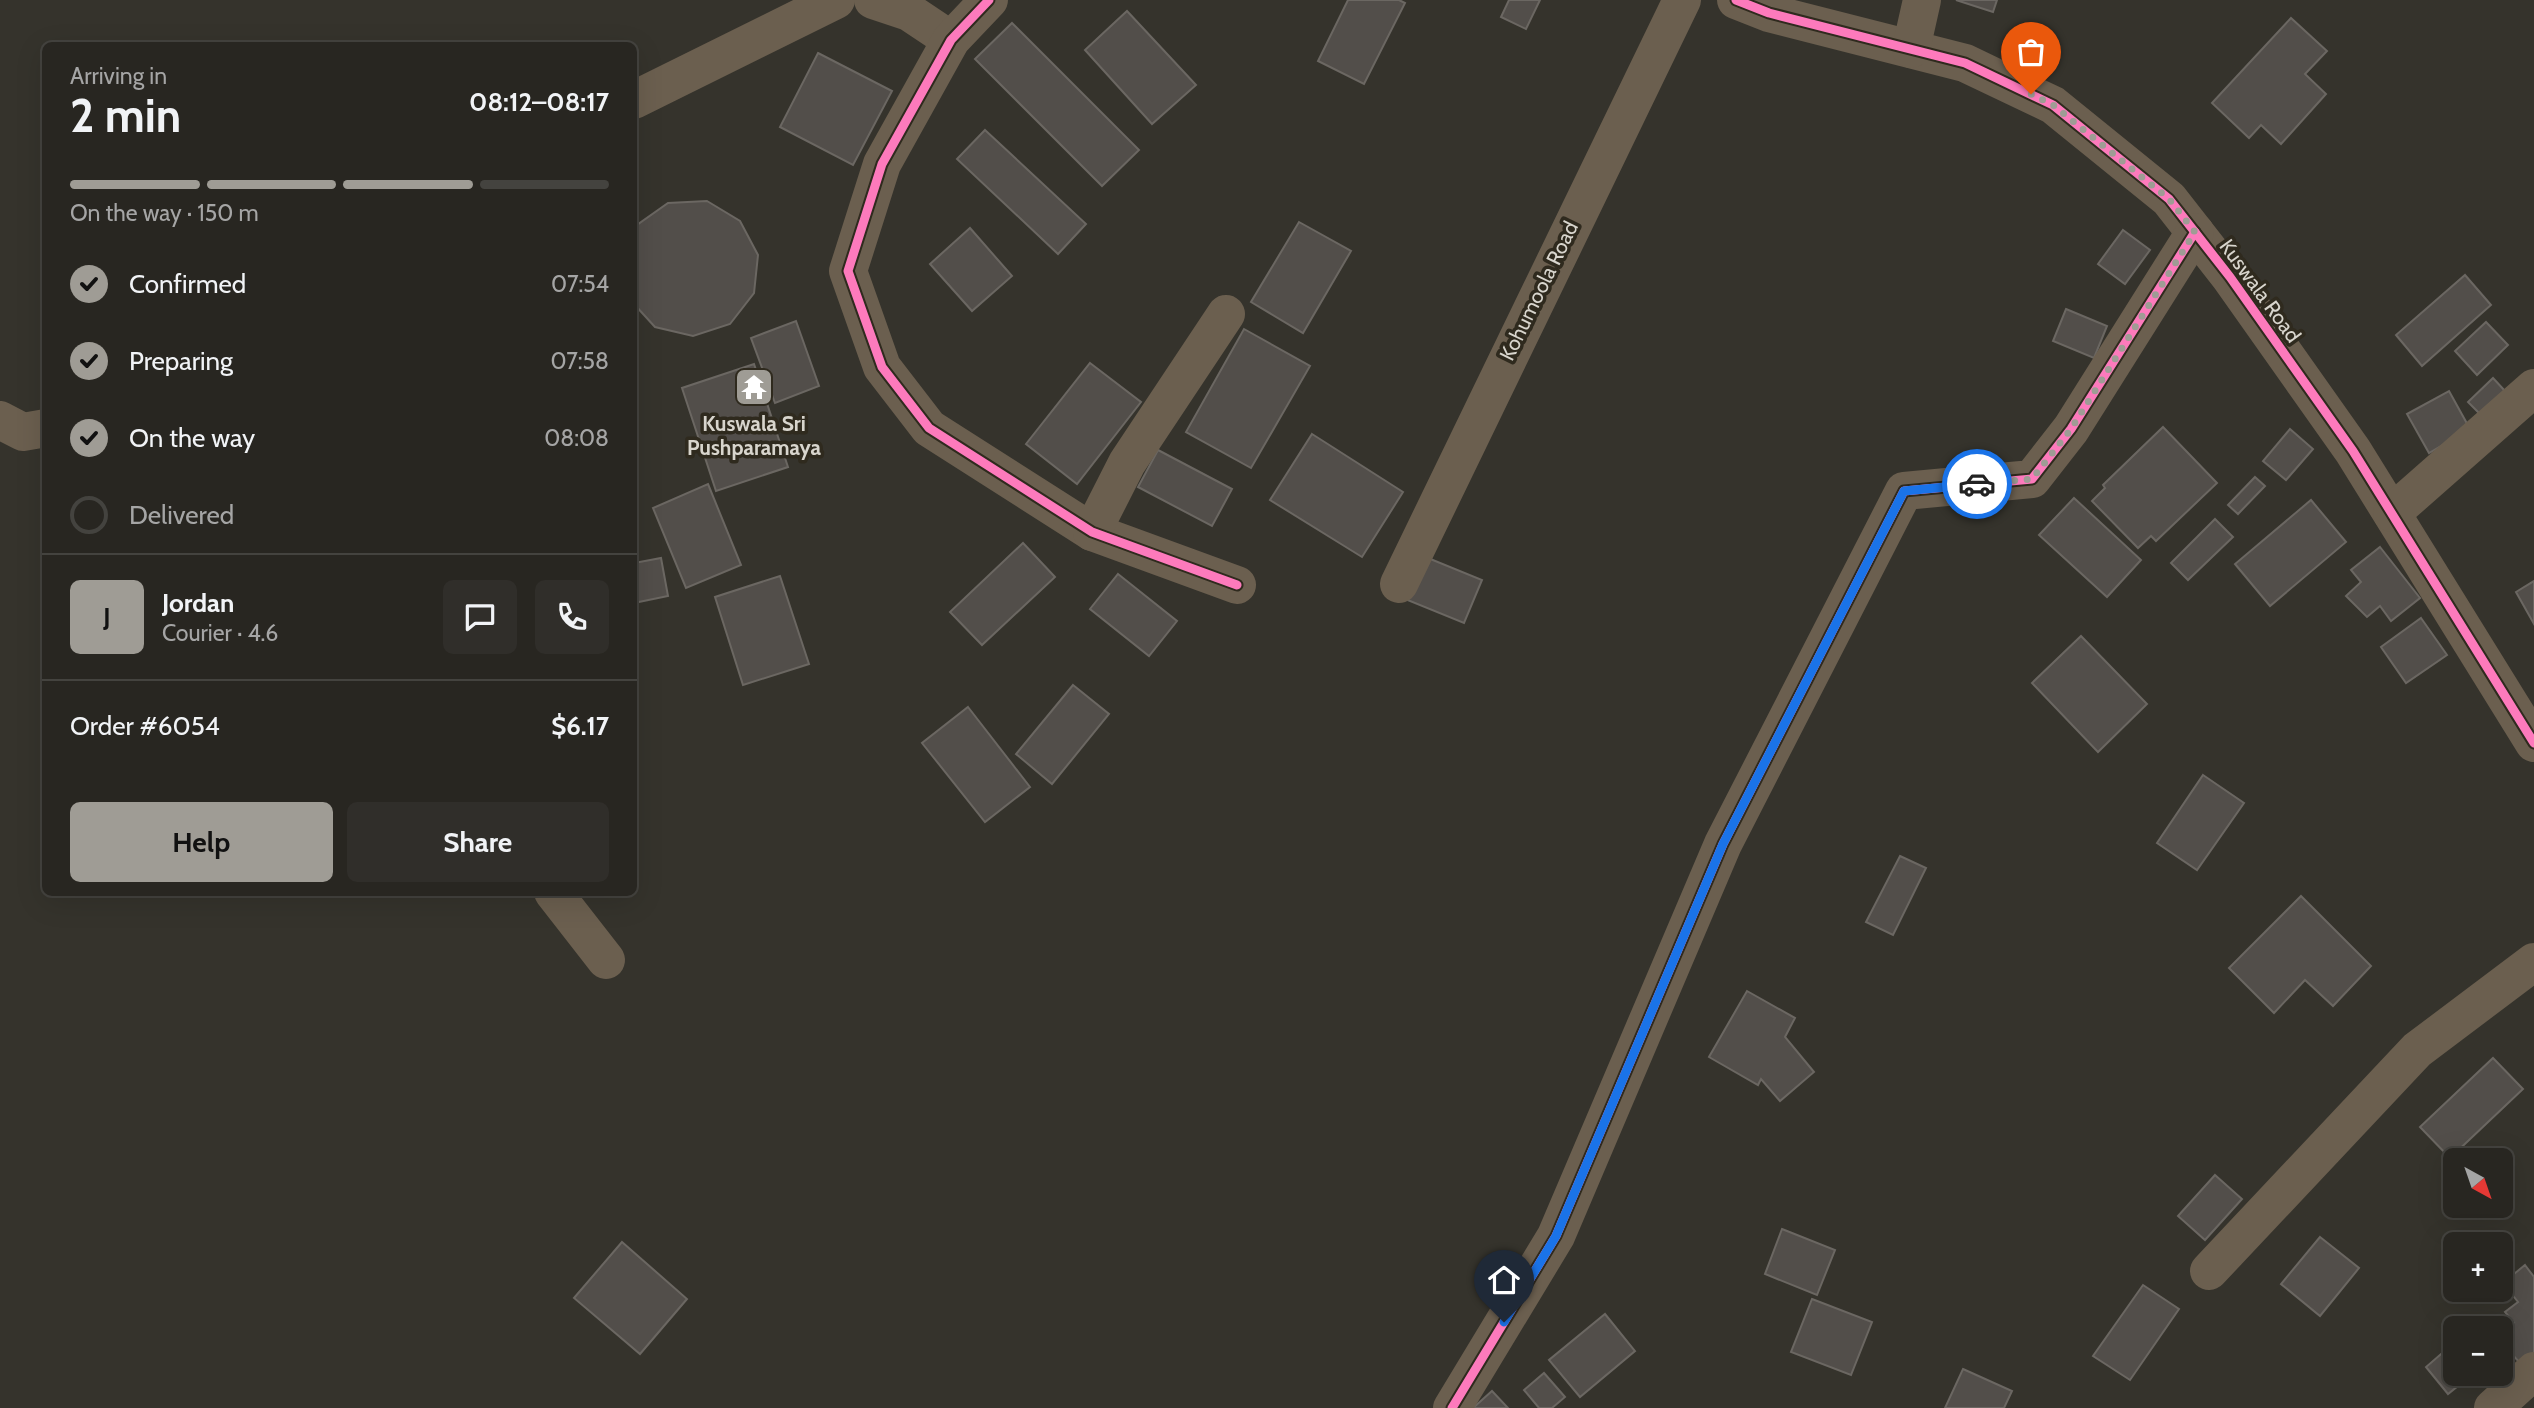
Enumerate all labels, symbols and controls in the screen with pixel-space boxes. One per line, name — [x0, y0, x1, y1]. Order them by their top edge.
pin — [2001, 22, 2061, 94]
icon: bag — [2012, 33, 2050, 71]
text: Arriving in — [70, 62, 167, 90]
text: 08:12–08:17 — [469, 86, 609, 118]
text: 2 min — [70, 88, 181, 144]
text: On the way · 150 m — [70, 199, 259, 227]
street label: Kohumoola Road — [1494, 217, 1583, 365]
street label: Kuswala Road — [2215, 234, 2306, 347]
icon: check — [70, 265, 108, 303]
text: Confirmed — [129, 268, 246, 300]
text: 07:54 — [551, 270, 609, 298]
icon: check — [70, 342, 108, 380]
text: Preparing — [129, 345, 233, 377]
text: 07:58 — [550, 347, 609, 375]
temple icon: Kuswala Sri Pushparamaya — [733, 366, 775, 408]
place label: Kuswala Sri Pushparamaya — [687, 411, 822, 460]
icon: check — [70, 419, 108, 457]
text: On the way — [129, 422, 255, 454]
text: 08:08 — [544, 424, 609, 452]
courier — [1942, 449, 2012, 519]
icon: car — [1958, 465, 1996, 503]
text: Delivered — [129, 499, 234, 531]
button: chat — [443, 580, 517, 654]
button: phone — [535, 580, 609, 654]
text: Jordan — [162, 587, 234, 619]
text: J — [103, 601, 111, 633]
text: Courier · 4.6 — [162, 619, 278, 647]
text: Order #6054 — [70, 710, 220, 742]
text: $6.17 — [551, 710, 609, 742]
button: Help — [70, 802, 333, 882]
button: Share — [347, 802, 609, 882]
north arrow — [2443, 1148, 2513, 1218]
map controls — [2443, 1148, 2513, 1386]
button: + — [2443, 1232, 2513, 1302]
pin — [1474, 1250, 1534, 1322]
icon: home — [1485, 1261, 1523, 1299]
button: − — [2443, 1316, 2513, 1386]

